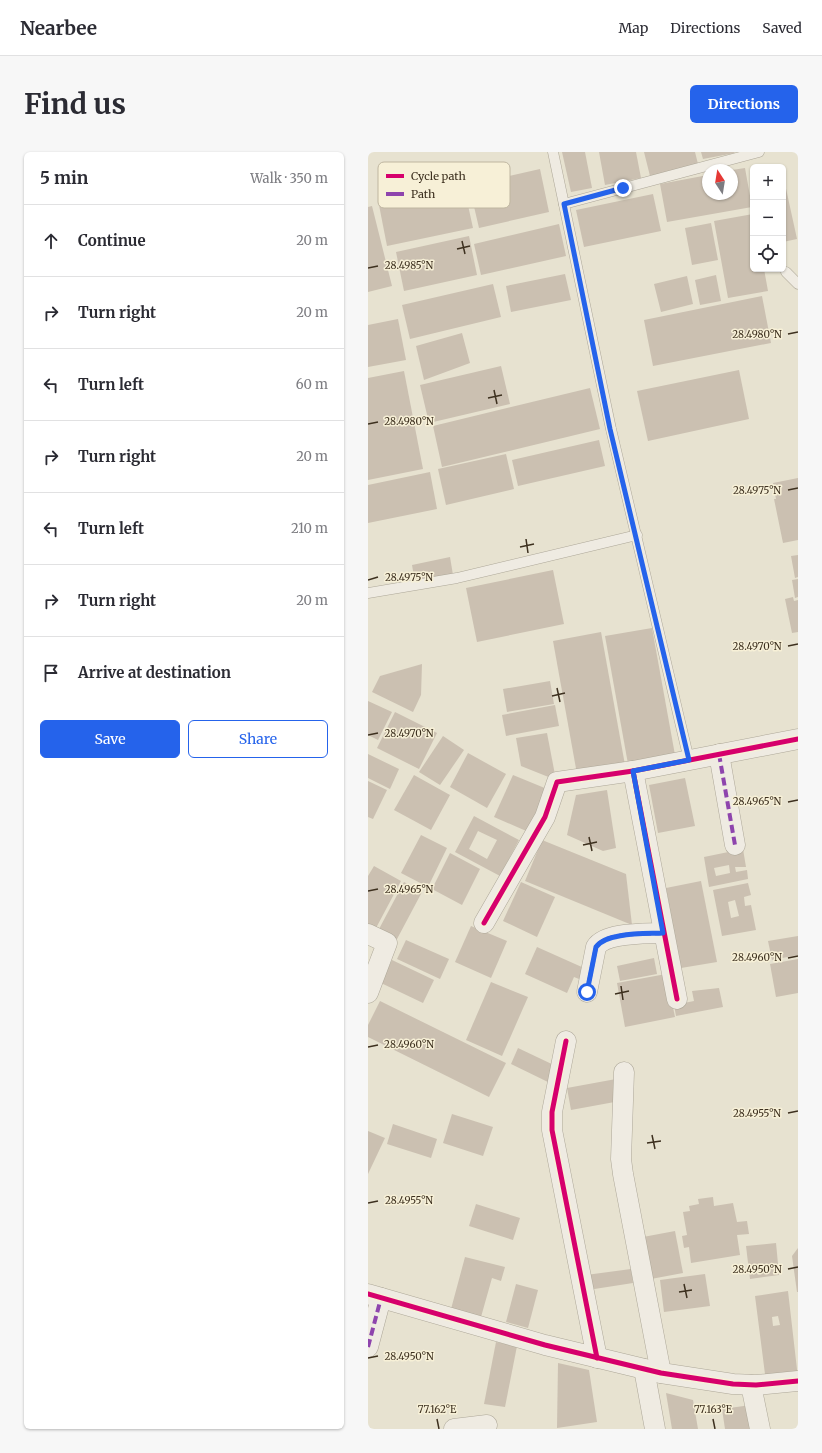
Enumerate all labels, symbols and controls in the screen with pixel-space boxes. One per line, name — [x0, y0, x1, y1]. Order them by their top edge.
text: Nearbee — [20, 16, 97, 40]
text: Map — [618, 19, 648, 37]
text: Directions — [670, 19, 740, 37]
text: Saved — [762, 19, 802, 37]
button: Directions — [690, 85, 798, 123]
text: Find us — [24, 86, 126, 122]
legend — [378, 162, 510, 208]
north arrow — [702, 164, 738, 200]
map controls — [750, 164, 786, 272]
button: + — [750, 164, 786, 200]
text: 5 min — [40, 167, 88, 189]
text: Cycle path — [411, 169, 466, 183]
text: Walk · 350 m — [250, 170, 328, 187]
route end — [614, 179, 632, 197]
text: Path — [411, 187, 436, 201]
button: − — [750, 200, 786, 236]
icon: ahead — [40, 230, 62, 252]
text: Continue — [78, 231, 146, 250]
text: 20 m — [296, 232, 328, 249]
button: locate — [750, 236, 786, 272]
text: 28.4985°N — [385, 259, 433, 272]
icon: right — [40, 302, 62, 324]
text: Turn right — [78, 303, 156, 322]
text: 20 m — [296, 304, 328, 321]
text: 28.4980°N — [732, 328, 782, 341]
icon: left — [40, 374, 62, 396]
text: Turn left — [78, 375, 144, 394]
text: 60 m — [296, 376, 328, 393]
text: 28.4980°N — [384, 415, 434, 428]
icon: right — [40, 446, 62, 468]
text: Turn right — [78, 447, 156, 466]
text: 20 m — [296, 448, 328, 465]
text: 28.4975°N — [733, 484, 781, 497]
icon: left — [40, 518, 62, 540]
text: Turn left — [78, 519, 144, 538]
text: 210 m — [291, 520, 328, 537]
text: 28.4975°N — [385, 571, 433, 584]
icon: right — [40, 590, 62, 612]
text: Turn right — [78, 591, 156, 610]
text: 20 m — [296, 592, 328, 609]
text: 28.4970°N — [732, 640, 782, 653]
icon: arrive — [40, 662, 62, 684]
text: Arrive at destination — [78, 663, 231, 682]
button: Save — [40, 720, 180, 758]
button: Share — [188, 720, 328, 758]
text: 28.4970°N — [384, 727, 434, 740]
text: 28.4965°N — [733, 795, 782, 808]
text: 28.4965°N — [385, 883, 434, 896]
text: 28.4960°N — [732, 951, 782, 964]
route start — [578, 983, 596, 1001]
text: 28.4960°N — [384, 1038, 434, 1051]
text: 28.4955°N — [733, 1107, 781, 1120]
text: 28.4955°N — [385, 1194, 433, 1207]
text: 28.4950°N — [732, 1263, 782, 1276]
text: 28.4950°N — [384, 1350, 434, 1363]
text: 77.162°E — [418, 1403, 457, 1416]
text: 77.163°E — [694, 1403, 733, 1416]

